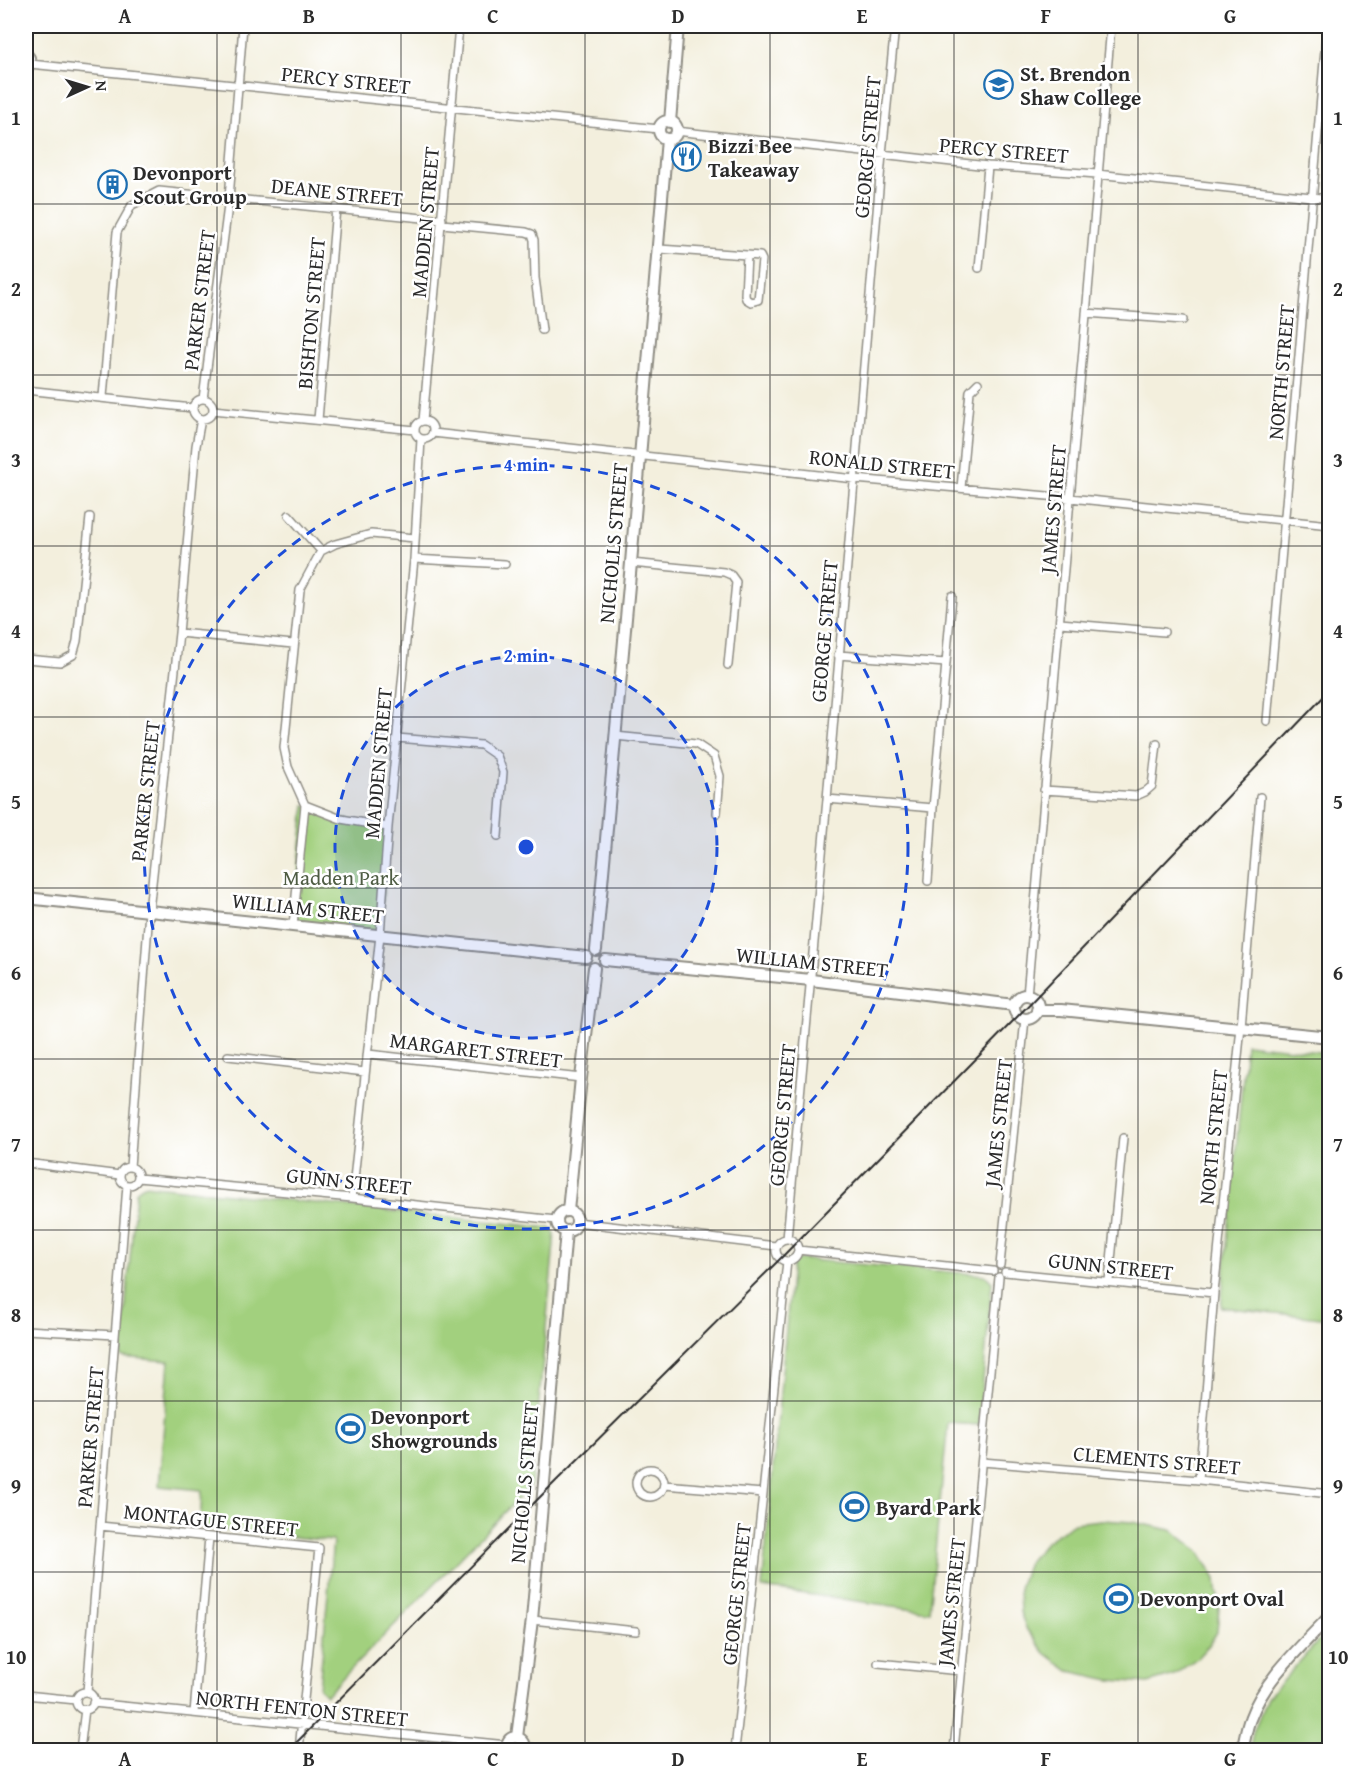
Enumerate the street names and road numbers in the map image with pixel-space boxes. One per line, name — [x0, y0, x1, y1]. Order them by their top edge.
street label: PERCY STREET — [280, 58, 412, 102]
street label: GEORGE STREET — [845, 74, 889, 219]
street label: PERCY STREET — [938, 129, 1070, 171]
street label: MADDEN STREET — [403, 145, 447, 299]
street label: DEANE STREET — [270, 170, 405, 214]
street label: PARKER STREET — [175, 228, 223, 372]
street label: BISHTON STREET — [289, 235, 333, 390]
street label: NORTH STREET — [1260, 303, 1302, 441]
street label: RONALD STREET — [808, 441, 956, 487]
street label: JAMES STREET — [1032, 443, 1074, 578]
street label: NICHOLLS STREET — [591, 461, 635, 624]
street label: GEORGE STREET — [802, 558, 846, 703]
street label: MADDEN STREET — [356, 686, 400, 840]
street label: PARKER STREET — [122, 719, 168, 863]
street label: WILLIAM STREET — [230, 885, 386, 931]
street label: WILLIAM STREET — [734, 939, 890, 985]
street label: MARGARET STREET — [388, 1024, 564, 1076]
street label: GEORGE STREET — [760, 1042, 804, 1187]
street label: JAMES STREET — [976, 1057, 1020, 1192]
street label: NORTH STREET — [1190, 1068, 1236, 1206]
street label: GUNN STREET — [285, 1159, 413, 1203]
street label: GUNN STREET — [1047, 1244, 1175, 1288]
street label: PARKER STREET — [68, 1365, 112, 1509]
street label: NICHOLLS STREET — [502, 1401, 546, 1564]
street label: CLEMENTS STREET — [1072, 1437, 1242, 1483]
street label: MONTAGUE STREET — [122, 1495, 300, 1545]
street label: GEORGE STREET — [713, 1521, 759, 1667]
street label: JAMES STREET — [929, 1536, 973, 1671]
street label: NORTH FENTON STREET — [194, 1681, 410, 1735]

